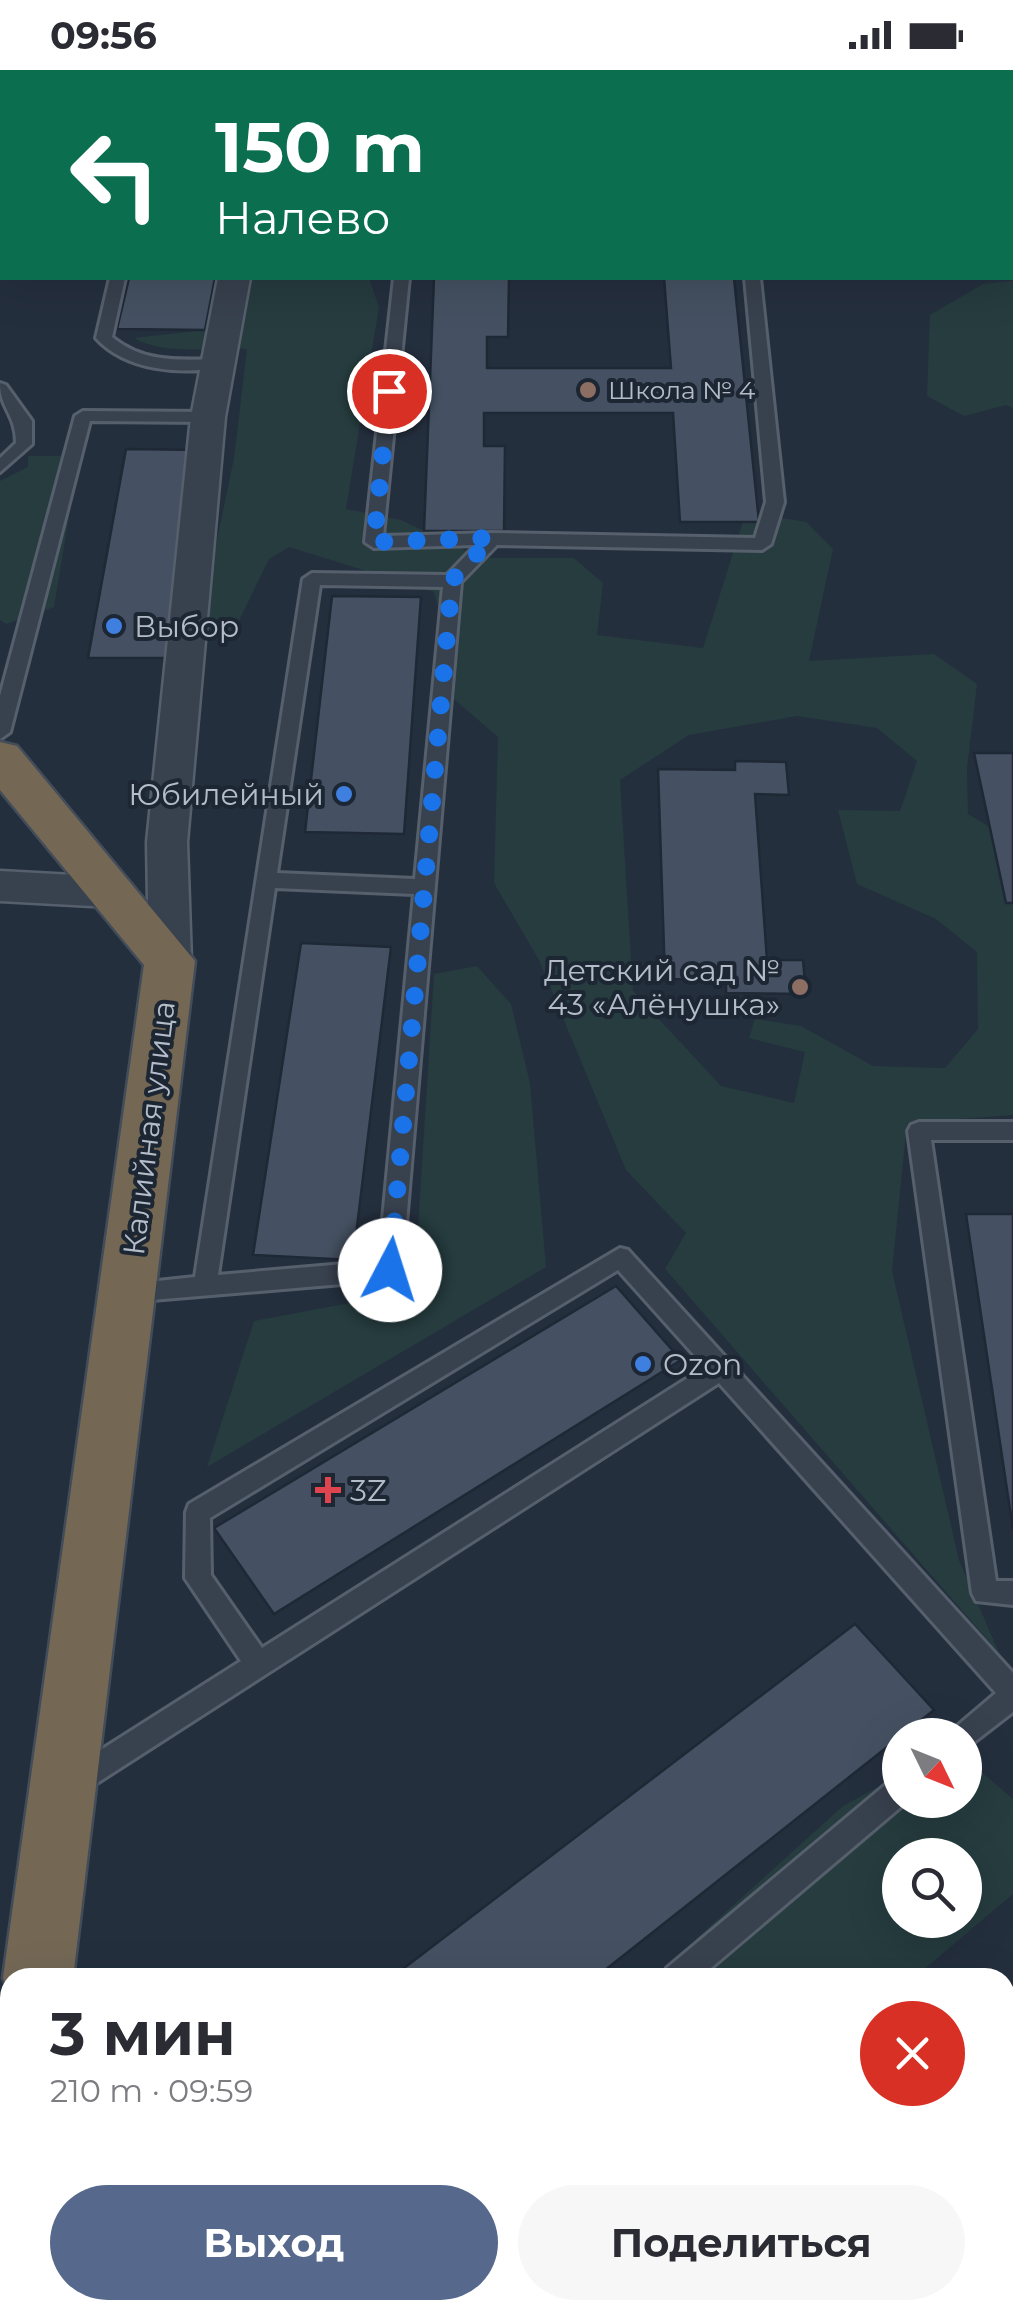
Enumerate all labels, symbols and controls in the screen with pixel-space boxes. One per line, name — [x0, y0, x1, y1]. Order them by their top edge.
text: 09:56 — [50, 12, 157, 59]
text: 150 m — [215, 104, 425, 190]
icon: left — [50, 110, 180, 240]
text: Налево — [215, 190, 390, 245]
pin — [347, 349, 432, 434]
icon: arrive — [362, 364, 417, 419]
place label: Школа № 4 — [608, 375, 756, 405]
marker: Школа № 4 — [577, 379, 599, 401]
place label: Выбор — [134, 608, 239, 645]
marker: Выбор — [103, 615, 125, 637]
place label: Юбилейный — [128, 776, 324, 813]
marker: Юбилейный — [333, 783, 355, 805]
place label: Детский сад № 43 «Алёнушка» — [544, 952, 780, 1023]
marker: Детский сад № 43 «Алёнушка» — [789, 976, 811, 998]
street label: Калийная улица — [115, 999, 183, 1257]
position arrow — [338, 1218, 442, 1322]
place label: Ozon — [663, 1346, 742, 1383]
marker: Ozon — [632, 1353, 654, 1375]
place label: 3Z — [350, 1472, 386, 1509]
marker: 3Z — [315, 1477, 341, 1503]
north arrow — [882, 1718, 982, 1818]
map controls — [882, 1718, 982, 1938]
button: search — [882, 1838, 982, 1938]
text: 3 мин — [50, 1997, 236, 2070]
button: close — [860, 2001, 965, 2106]
text: 210 m · 09:59 — [50, 2071, 253, 2110]
button: Выход — [50, 2185, 498, 2300]
button: Поделиться — [518, 2185, 965, 2300]

